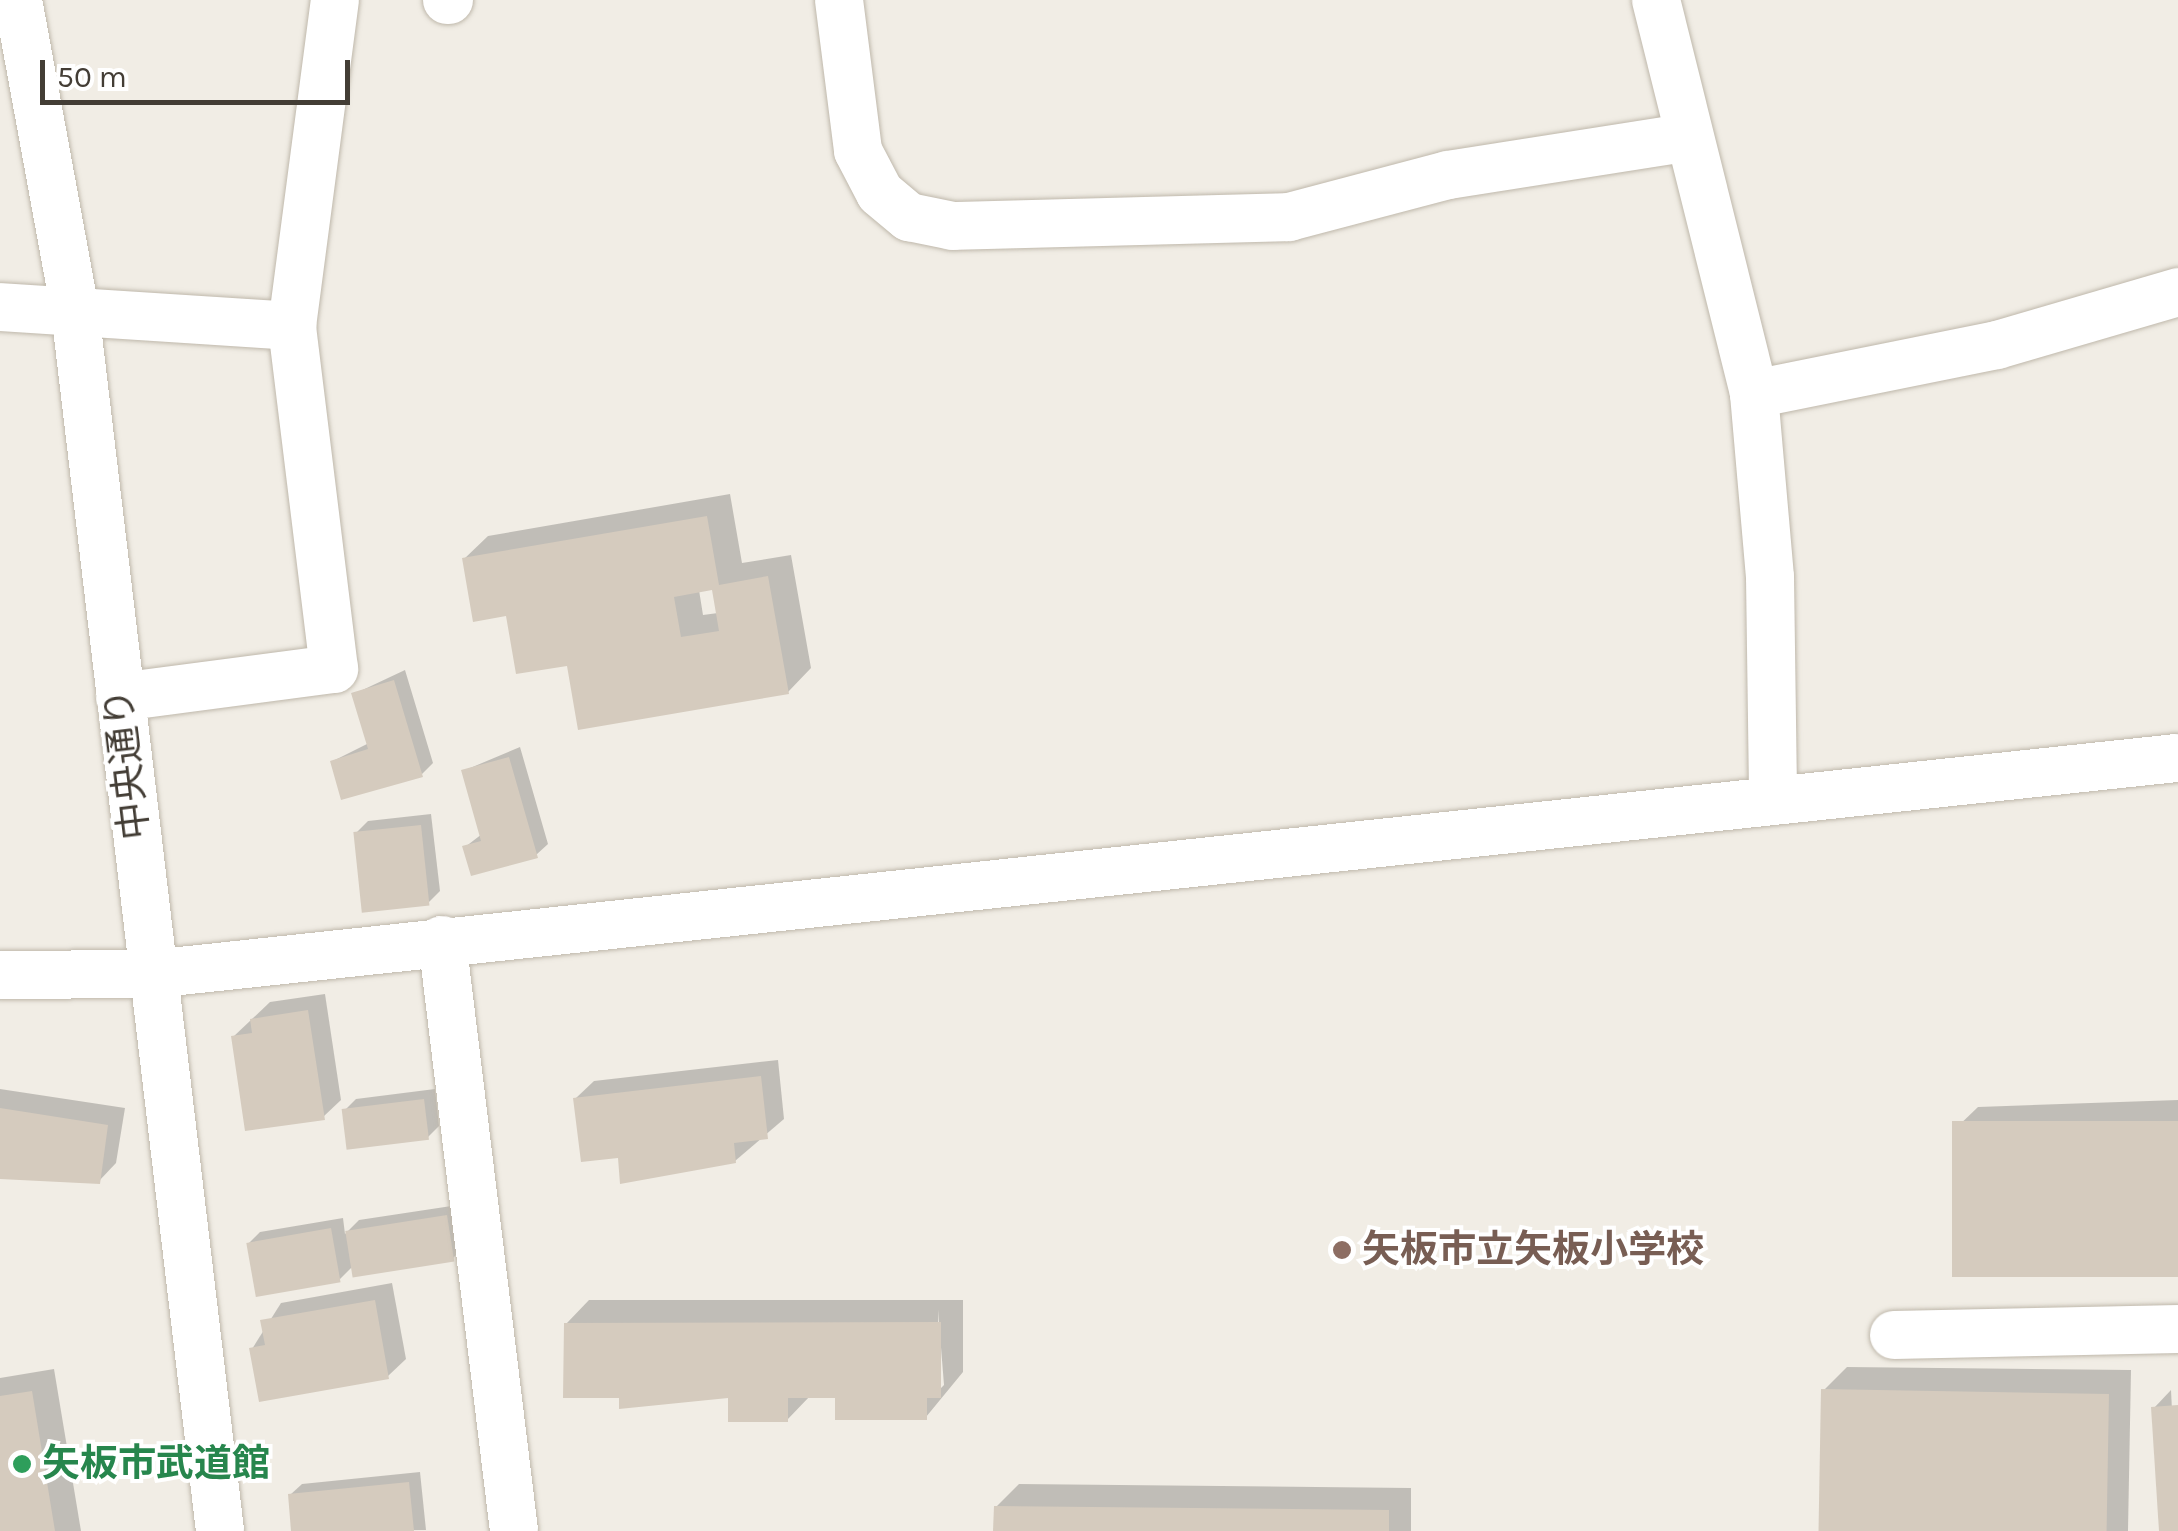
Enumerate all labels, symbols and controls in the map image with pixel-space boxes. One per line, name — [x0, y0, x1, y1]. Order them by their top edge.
scale bar — [45, 40, 355, 102]
text: 50 m — [57, 59, 127, 95]
street label: 中央通り — [95, 686, 159, 842]
place label: 矢板市立矢板小学校 — [1362, 1227, 1704, 1273]
marker: 矢板市立矢板小学校 — [1331, 1239, 1353, 1261]
place label: 矢板市武道館 — [42, 1441, 270, 1487]
marker: 矢板市武道館 — [11, 1453, 33, 1475]

